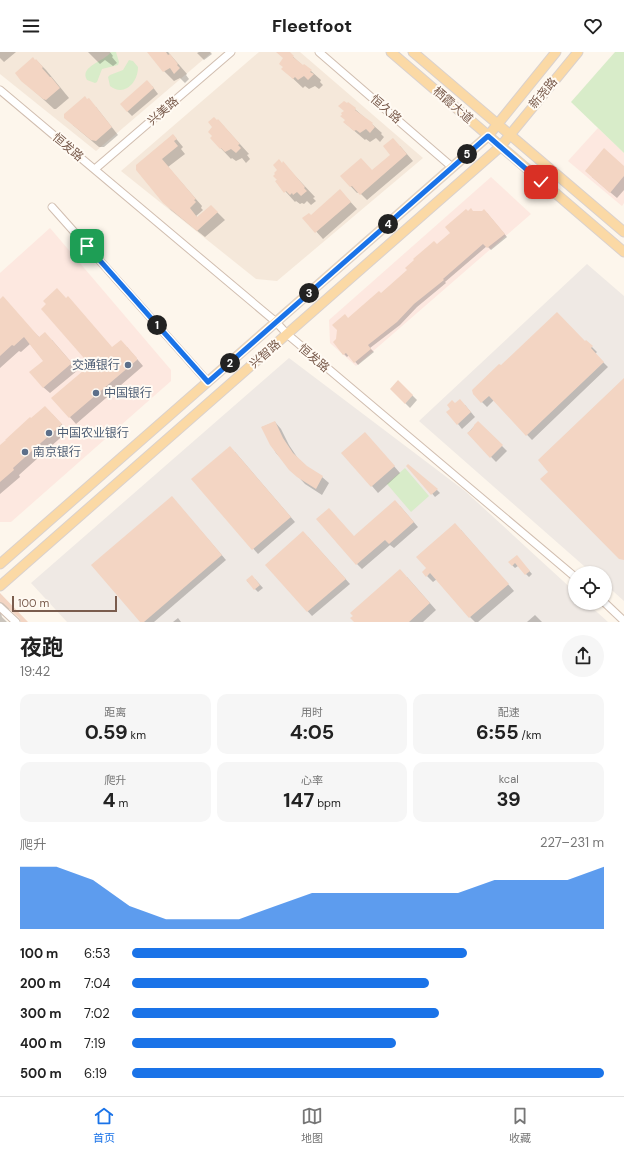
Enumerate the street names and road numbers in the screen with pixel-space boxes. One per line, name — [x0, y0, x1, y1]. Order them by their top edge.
street label: 新尧路 — [525, 74, 561, 112]
street label: 栖霞大道 — [430, 83, 476, 127]
street label: 恒久路 — [367, 91, 405, 127]
street label: 兴美路 — [144, 93, 182, 129]
street label: 恒发路 — [49, 129, 87, 165]
street label: 兴智路 — [246, 336, 284, 372]
street label: 恒发路 — [295, 340, 333, 376]

